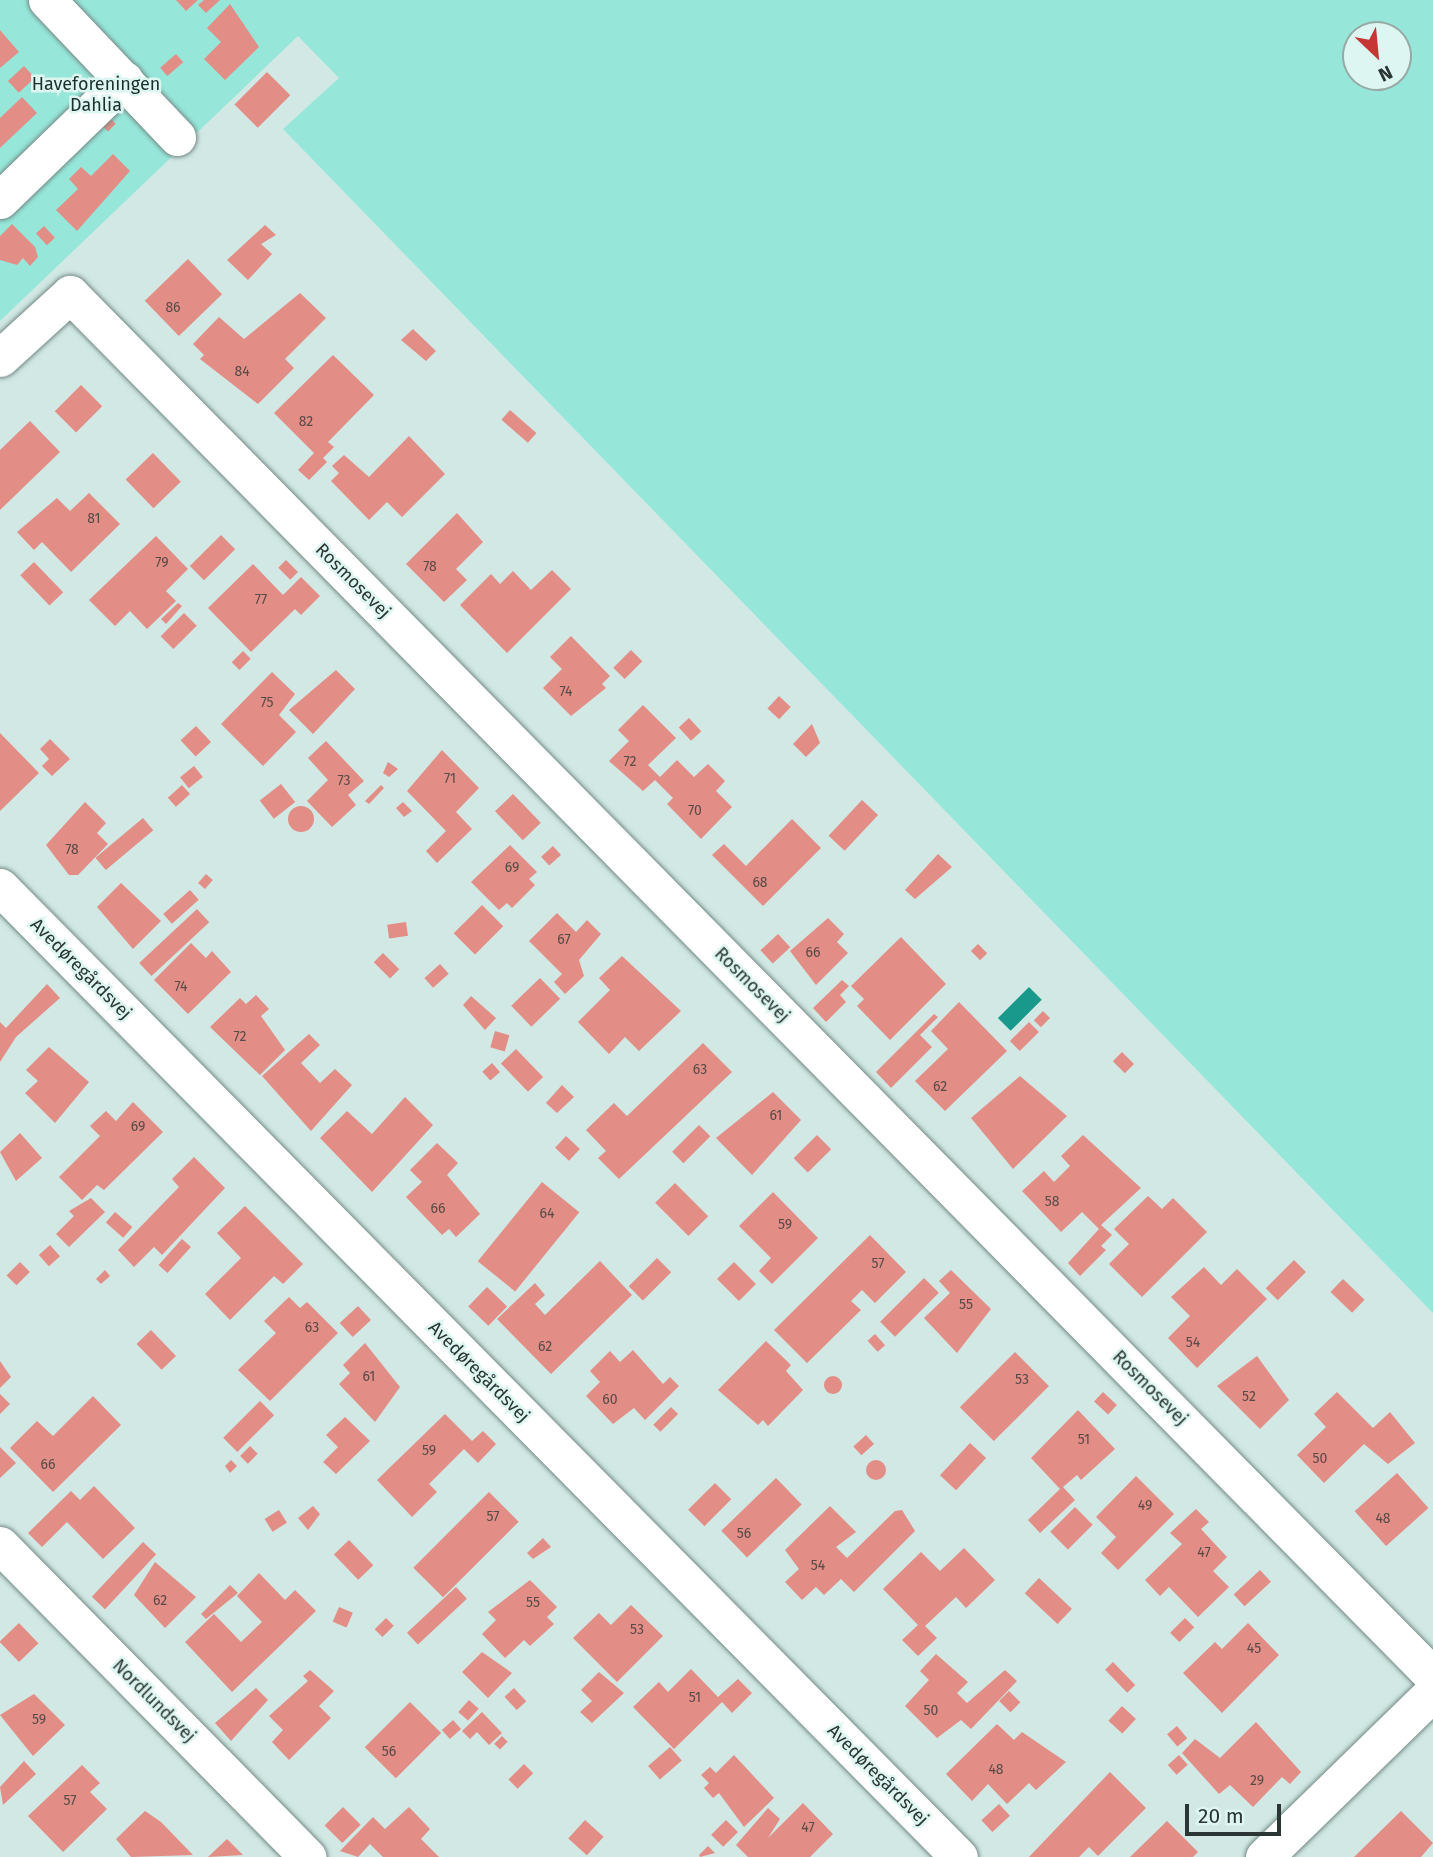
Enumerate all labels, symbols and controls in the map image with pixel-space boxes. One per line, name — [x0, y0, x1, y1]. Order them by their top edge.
north arrow — [1342, 21, 1412, 91]
text: N — [1375, 60, 1396, 87]
park label: Haveforeningen Dahlia — [32, 74, 160, 116]
house number: 86 — [165, 300, 181, 316]
house number: 84 — [234, 364, 250, 380]
house number: 82 — [299, 414, 313, 430]
house number: 81 — [87, 511, 101, 527]
street label: Rosmosevej — [311, 539, 395, 623]
house number: 79 — [155, 555, 169, 571]
house number: 78 — [423, 559, 437, 575]
house number: 77 — [255, 592, 267, 608]
house number: 74 — [559, 684, 573, 700]
house number: 75 — [260, 695, 274, 711]
house number: 72 — [624, 754, 636, 770]
house number: 71 — [444, 771, 456, 787]
house number: 73 — [337, 773, 351, 789]
house number: 70 — [688, 803, 702, 819]
house number: 78 — [65, 842, 79, 858]
house number: 69 — [505, 860, 519, 876]
house number: 68 — [752, 875, 768, 891]
street label: Avedøregårdsvej — [26, 914, 136, 1024]
house number: 67 — [557, 932, 571, 948]
street label: Rosmosevej — [710, 943, 794, 1027]
house number: 66 — [806, 945, 820, 961]
house number: 74 — [174, 979, 188, 995]
house number: 72 — [234, 1029, 246, 1045]
house number: 63 — [693, 1062, 707, 1078]
house number: 62 — [933, 1079, 947, 1095]
house number: 61 — [770, 1108, 782, 1124]
house number: 69 — [131, 1119, 145, 1135]
house number: 58 — [1045, 1194, 1059, 1210]
house number: 66 — [431, 1201, 445, 1217]
house number: 64 — [540, 1206, 554, 1222]
house number: 59 — [778, 1217, 792, 1233]
house number: 57 — [872, 1256, 884, 1272]
house number: 55 — [959, 1297, 973, 1313]
street label: Avedøregårdsvej — [424, 1317, 534, 1427]
house number: 63 — [305, 1320, 319, 1336]
house number: 54 — [1186, 1335, 1200, 1351]
house number: 62 — [538, 1339, 552, 1355]
street label: Rosmosevej — [1108, 1346, 1192, 1430]
house number: 61 — [363, 1369, 375, 1385]
house number: 53 — [1015, 1372, 1029, 1388]
house number: 52 — [1242, 1389, 1256, 1405]
house number: 60 — [602, 1392, 618, 1408]
house number: 51 — [1078, 1432, 1090, 1448]
house number: 59 — [422, 1443, 436, 1459]
house number: 50 — [1313, 1451, 1327, 1467]
house number: 66 — [41, 1457, 55, 1473]
house number: 49 — [1138, 1498, 1152, 1514]
house number: 57 — [487, 1509, 499, 1525]
house number: 48 — [1375, 1511, 1391, 1527]
house number: 56 — [737, 1526, 751, 1542]
house number: 47 — [1197, 1545, 1211, 1561]
house number: 54 — [811, 1558, 825, 1574]
house number: 62 — [153, 1593, 167, 1609]
house number: 55 — [526, 1595, 540, 1611]
house number: 53 — [630, 1622, 644, 1638]
house number: 45 — [1247, 1641, 1261, 1657]
street label: Nordlundsvej — [108, 1655, 200, 1747]
house number: 51 — [689, 1690, 701, 1706]
house number: 50 — [924, 1703, 938, 1719]
house number: 59 — [32, 1712, 46, 1728]
street label: Avedøregårdsvej — [823, 1720, 933, 1830]
house number: 56 — [382, 1744, 396, 1760]
house number: 48 — [988, 1762, 1004, 1778]
house number: 29 — [1250, 1773, 1264, 1789]
scale bar — [1188, 1790, 1284, 1834]
house number: 57 — [64, 1793, 76, 1809]
text: 20 m — [1198, 1803, 1244, 1829]
house number: 47 — [801, 1820, 815, 1836]

